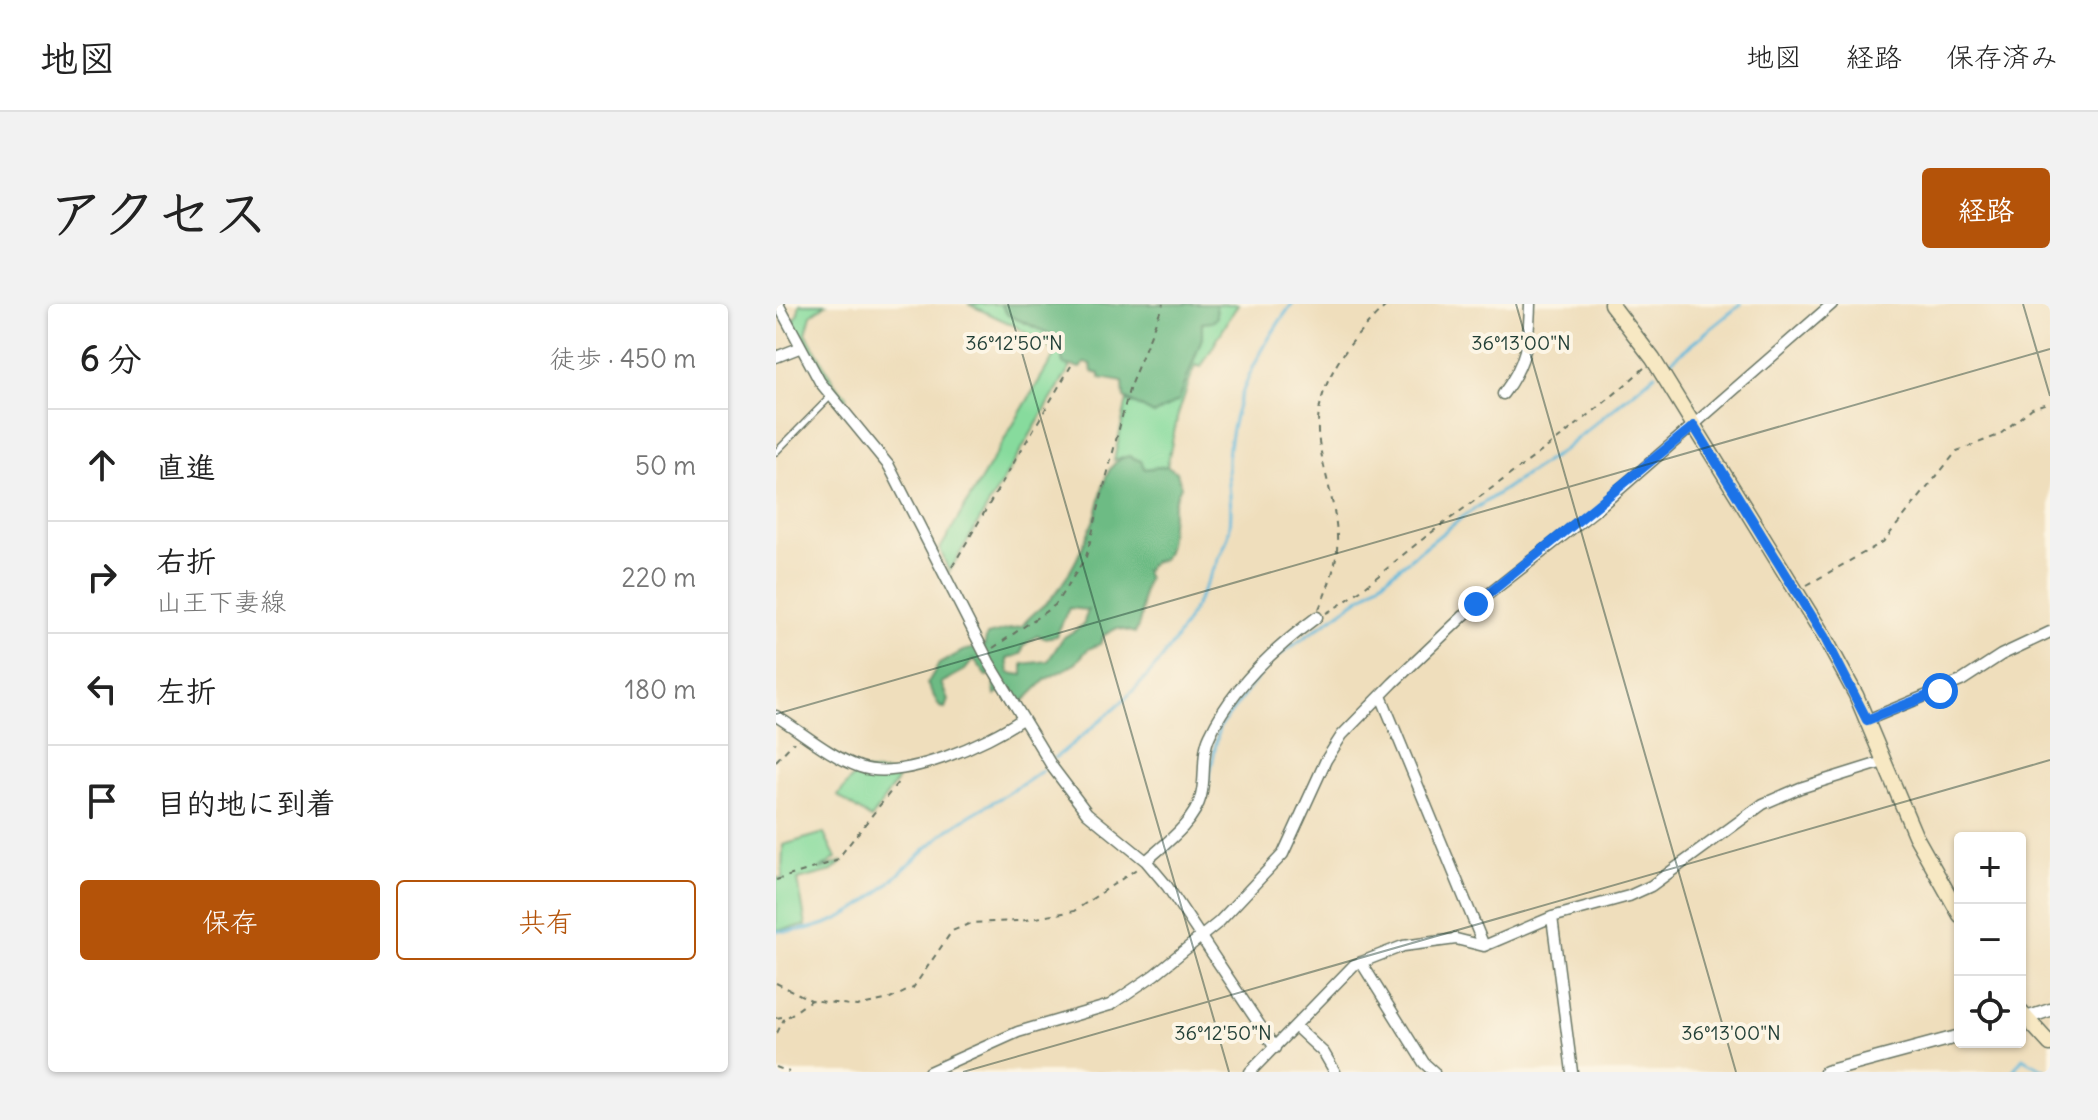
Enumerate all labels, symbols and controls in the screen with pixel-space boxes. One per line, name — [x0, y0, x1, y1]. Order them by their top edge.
text: 地図 — [40, 35, 116, 82]
text: 地図 — [1746, 39, 1802, 75]
text: 経路 — [1846, 39, 1902, 75]
text: 保存済み — [1946, 39, 2058, 75]
button: 経路 — [1922, 168, 2050, 248]
text: アクセス — [48, 178, 269, 248]
text: 36°12'50"N — [965, 330, 1063, 355]
text: 36°13'00"N — [1471, 330, 1571, 355]
text: 6 分 — [80, 337, 142, 380]
text: 徒歩 · 450 m — [550, 342, 696, 375]
icon: ahead — [80, 443, 124, 487]
text: 直進 — [156, 448, 216, 486]
text: 50 m — [635, 449, 696, 482]
text: 右折 — [156, 542, 216, 580]
icon: right — [80, 555, 124, 599]
text: 220 m — [621, 561, 696, 594]
text: 山王下妻線 — [156, 585, 286, 618]
route end — [1458, 586, 1494, 622]
icon: left — [80, 667, 124, 711]
text: 左折 — [156, 672, 216, 710]
text: 180 m — [625, 673, 696, 706]
route start — [1922, 673, 1958, 709]
icon: arrive — [80, 779, 124, 823]
text: 目的地に到着 — [156, 784, 336, 822]
map controls — [1954, 832, 2026, 1048]
button: + — [1954, 832, 2026, 904]
button: 保存 — [80, 880, 380, 960]
button: 共有 — [396, 880, 696, 960]
button: − — [1954, 904, 2026, 976]
button: locate — [1954, 976, 2026, 1048]
text: 36°12'50"N — [1174, 1020, 1272, 1045]
text: 36°13'00"N — [1681, 1020, 1781, 1045]

